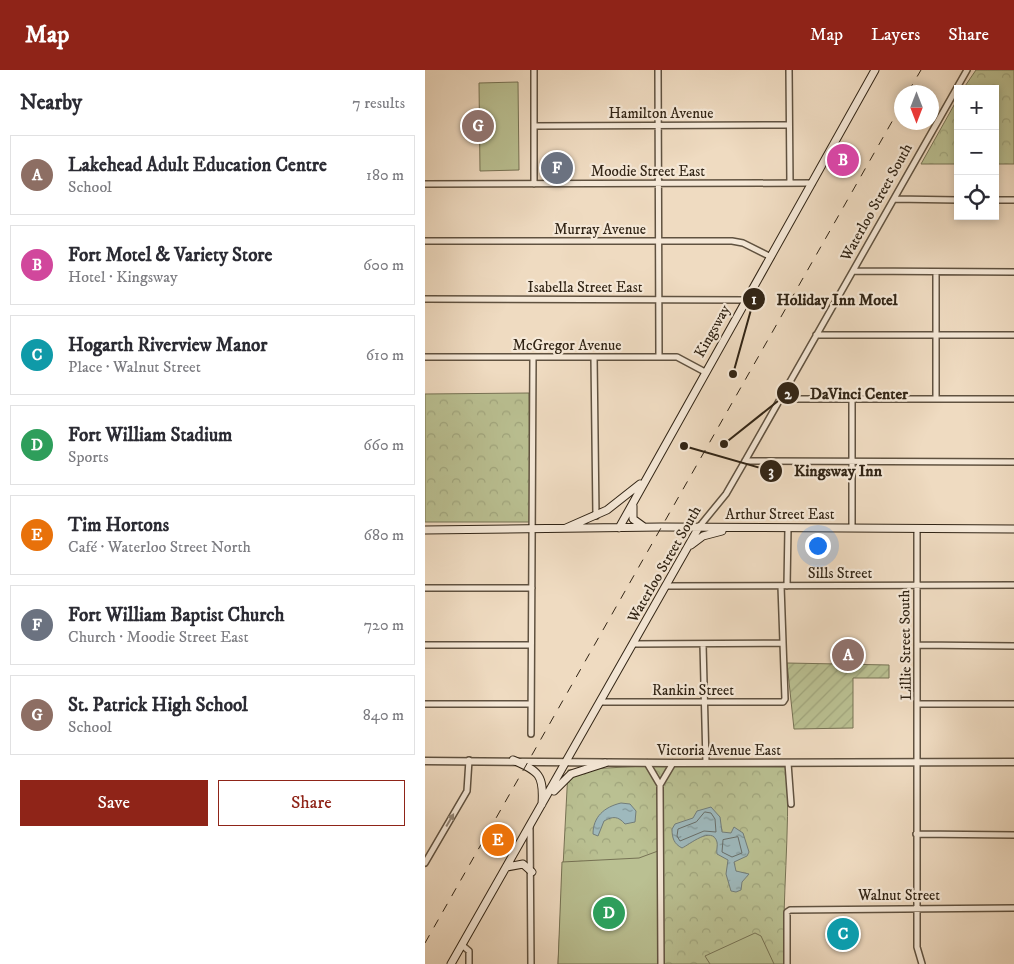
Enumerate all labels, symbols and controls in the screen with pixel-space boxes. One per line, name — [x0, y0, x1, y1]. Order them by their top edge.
text: Map — [25, 20, 69, 50]
text: Map — [810, 24, 843, 46]
text: Layers — [871, 24, 920, 46]
text: Share — [948, 24, 989, 46]
north arrow — [894, 85, 939, 130]
map controls — [954, 85, 999, 220]
button: + — [954, 85, 999, 130]
text: Nearby — [20, 90, 82, 116]
text: 7 results — [352, 93, 405, 113]
street label: Hamilton Avenue — [609, 104, 713, 123]
pin: G — [462, 107, 494, 145]
button: − — [954, 130, 999, 175]
street label: Waterloo Street South — [836, 140, 917, 265]
pin: B — [827, 141, 859, 179]
pin: F — [541, 149, 573, 187]
text: Lakehead Adult Education Centre — [68, 154, 327, 177]
street label: Moodie Street East — [591, 162, 705, 181]
text: A — [32, 165, 42, 185]
text: 180 m — [366, 165, 404, 185]
button: locate — [954, 175, 999, 220]
text: School — [68, 177, 112, 197]
street label: Murray Avenue — [554, 220, 646, 239]
text: Fort Motel & Variety Store — [68, 244, 272, 267]
text: B — [32, 255, 42, 275]
text: 600 m — [363, 255, 404, 275]
text: Hotel · Kingsway — [68, 267, 178, 287]
street label: Isabella Street East — [528, 278, 643, 297]
callout: Holiday Inn Motel — [741, 283, 907, 314]
text: 1 — [751, 290, 757, 309]
text: Holiday Inn Motel — [776, 290, 899, 310]
street label: Kingsway — [690, 301, 735, 361]
text: Hogarth Riverview Manor — [68, 334, 267, 357]
street label: McGregor Avenue — [513, 336, 621, 355]
text: C — [32, 345, 42, 365]
text: 610 m — [366, 345, 404, 365]
text: Place · Walnut Street — [68, 357, 201, 377]
callout: DaVinci Center — [775, 378, 918, 409]
text: DaVinci Center — [810, 384, 909, 404]
text: 2 — [784, 385, 792, 404]
text: Fort William Stadium — [68, 424, 232, 447]
text: D — [31, 435, 43, 455]
text: 660 m — [363, 435, 404, 455]
text: Sports — [68, 447, 109, 467]
callout: Kingsway Inn — [759, 455, 892, 486]
text: Kingsway Inn — [794, 461, 883, 481]
text: 3 — [768, 462, 774, 481]
street label: Waterloo Street South — [623, 502, 706, 627]
street label: Arthur Street East — [725, 505, 835, 524]
text: Tim Hortons — [68, 514, 169, 537]
text: E — [31, 525, 43, 545]
text: 680 m — [364, 525, 404, 545]
your location — [805, 533, 831, 559]
text: Café · Waterloo Street North — [68, 537, 251, 557]
street label: Sills Street — [808, 564, 872, 583]
street label: Lillie Street South — [895, 589, 916, 701]
text: Fort William Baptist Church — [68, 604, 284, 627]
text: F — [32, 615, 42, 635]
text: 720 m — [364, 615, 404, 635]
text: Church · Moodie Street East — [68, 627, 249, 647]
pin: A — [832, 636, 864, 674]
street label: Rankin Street — [652, 681, 734, 700]
text: St. Patrick High School — [68, 694, 248, 717]
text: G — [31, 705, 43, 725]
text: 840 m — [363, 705, 404, 725]
text: School — [68, 717, 112, 737]
street label: Victoria Avenue East — [656, 741, 781, 760]
button: Save — [20, 780, 208, 826]
button: Share — [218, 780, 405, 826]
one-way arrow — [445, 814, 454, 827]
pin: E — [482, 821, 514, 859]
street label: Walnut Street — [857, 886, 940, 905]
pin: D — [593, 894, 625, 932]
pin: C — [827, 915, 859, 953]

